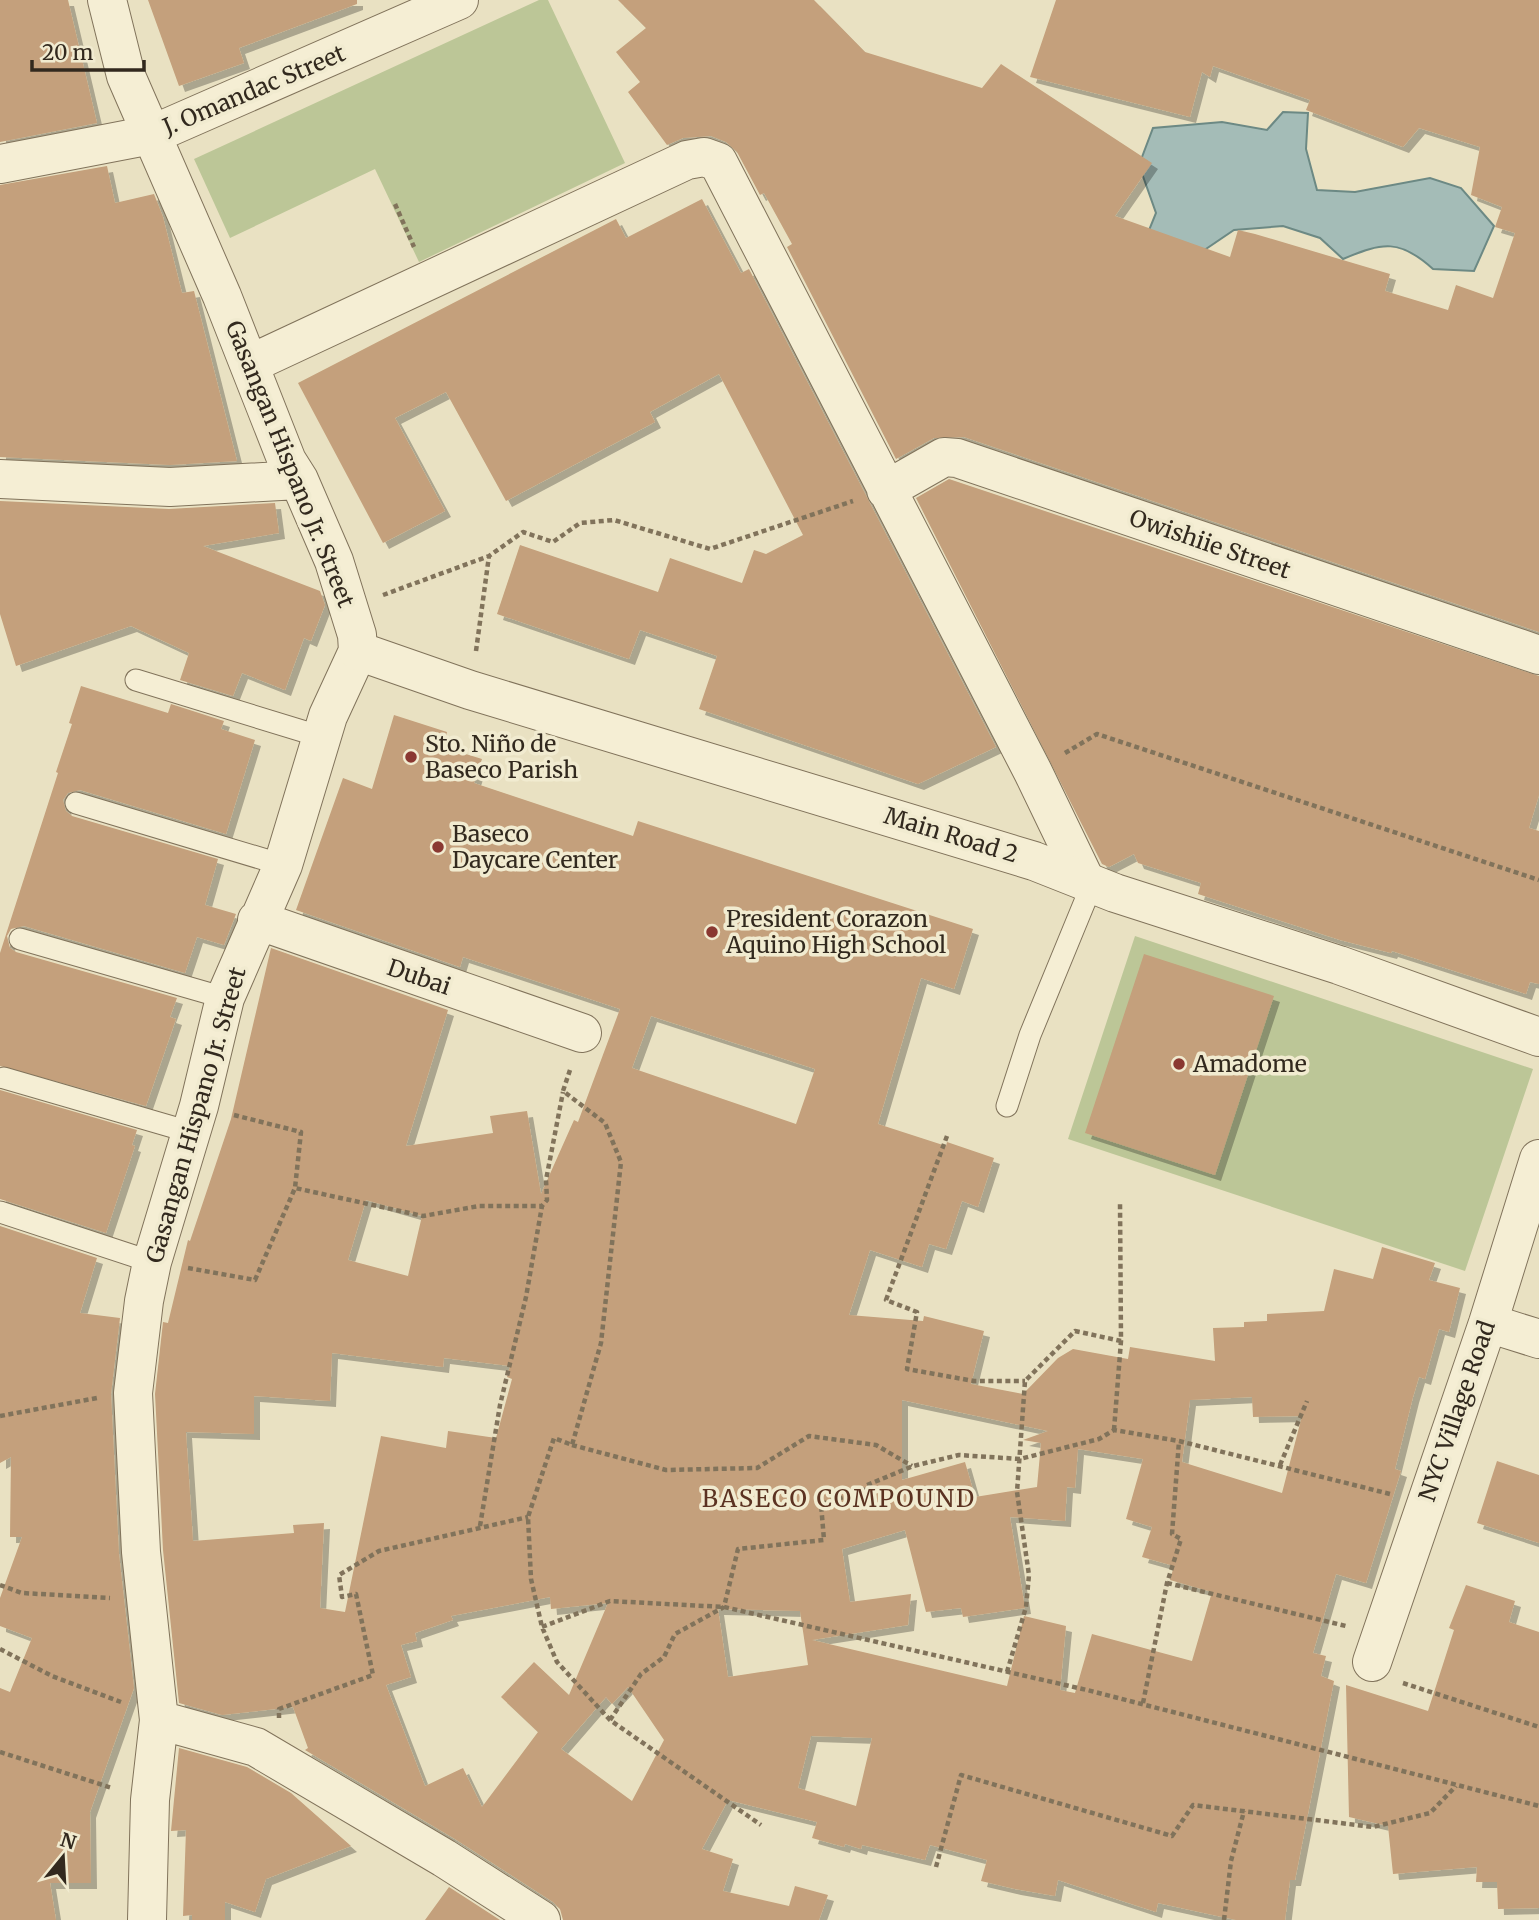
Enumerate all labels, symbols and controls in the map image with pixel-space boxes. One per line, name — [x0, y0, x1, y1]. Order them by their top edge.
scale bar — [32, 28, 144, 72]
street label: J. Omandac Street — [157, 38, 349, 141]
text: 20 m — [42, 39, 94, 66]
street label: Gasangan Hispano Jr. Street — [220, 316, 361, 611]
street label: Owishiie Street — [1126, 502, 1295, 585]
place label: Sto. Niño de Baseco Parish — [425, 729, 578, 784]
marker: Sto. Niño de Baseco Parish — [403, 749, 419, 765]
street label: Main Road 2 — [881, 800, 1021, 869]
place label: Baseco Daycare Center — [452, 819, 618, 874]
marker: Baseco Daycare Center — [430, 839, 446, 855]
place label: President Corazon Aquino High School — [725, 904, 946, 959]
marker: President Corazon Aquino High School — [704, 924, 720, 940]
street label: Dubai — [383, 952, 455, 1001]
street label: Gasangan Hispano Jr. Street — [139, 964, 252, 1266]
place label: Amadome — [1192, 1049, 1307, 1078]
marker: Amadome — [1171, 1056, 1187, 1072]
street label: NYC Village Road — [1412, 1316, 1501, 1505]
district label: BASECO COMPOUND — [702, 1483, 976, 1514]
north arrow — [28, 1822, 98, 1892]
text: N — [57, 1827, 79, 1855]

